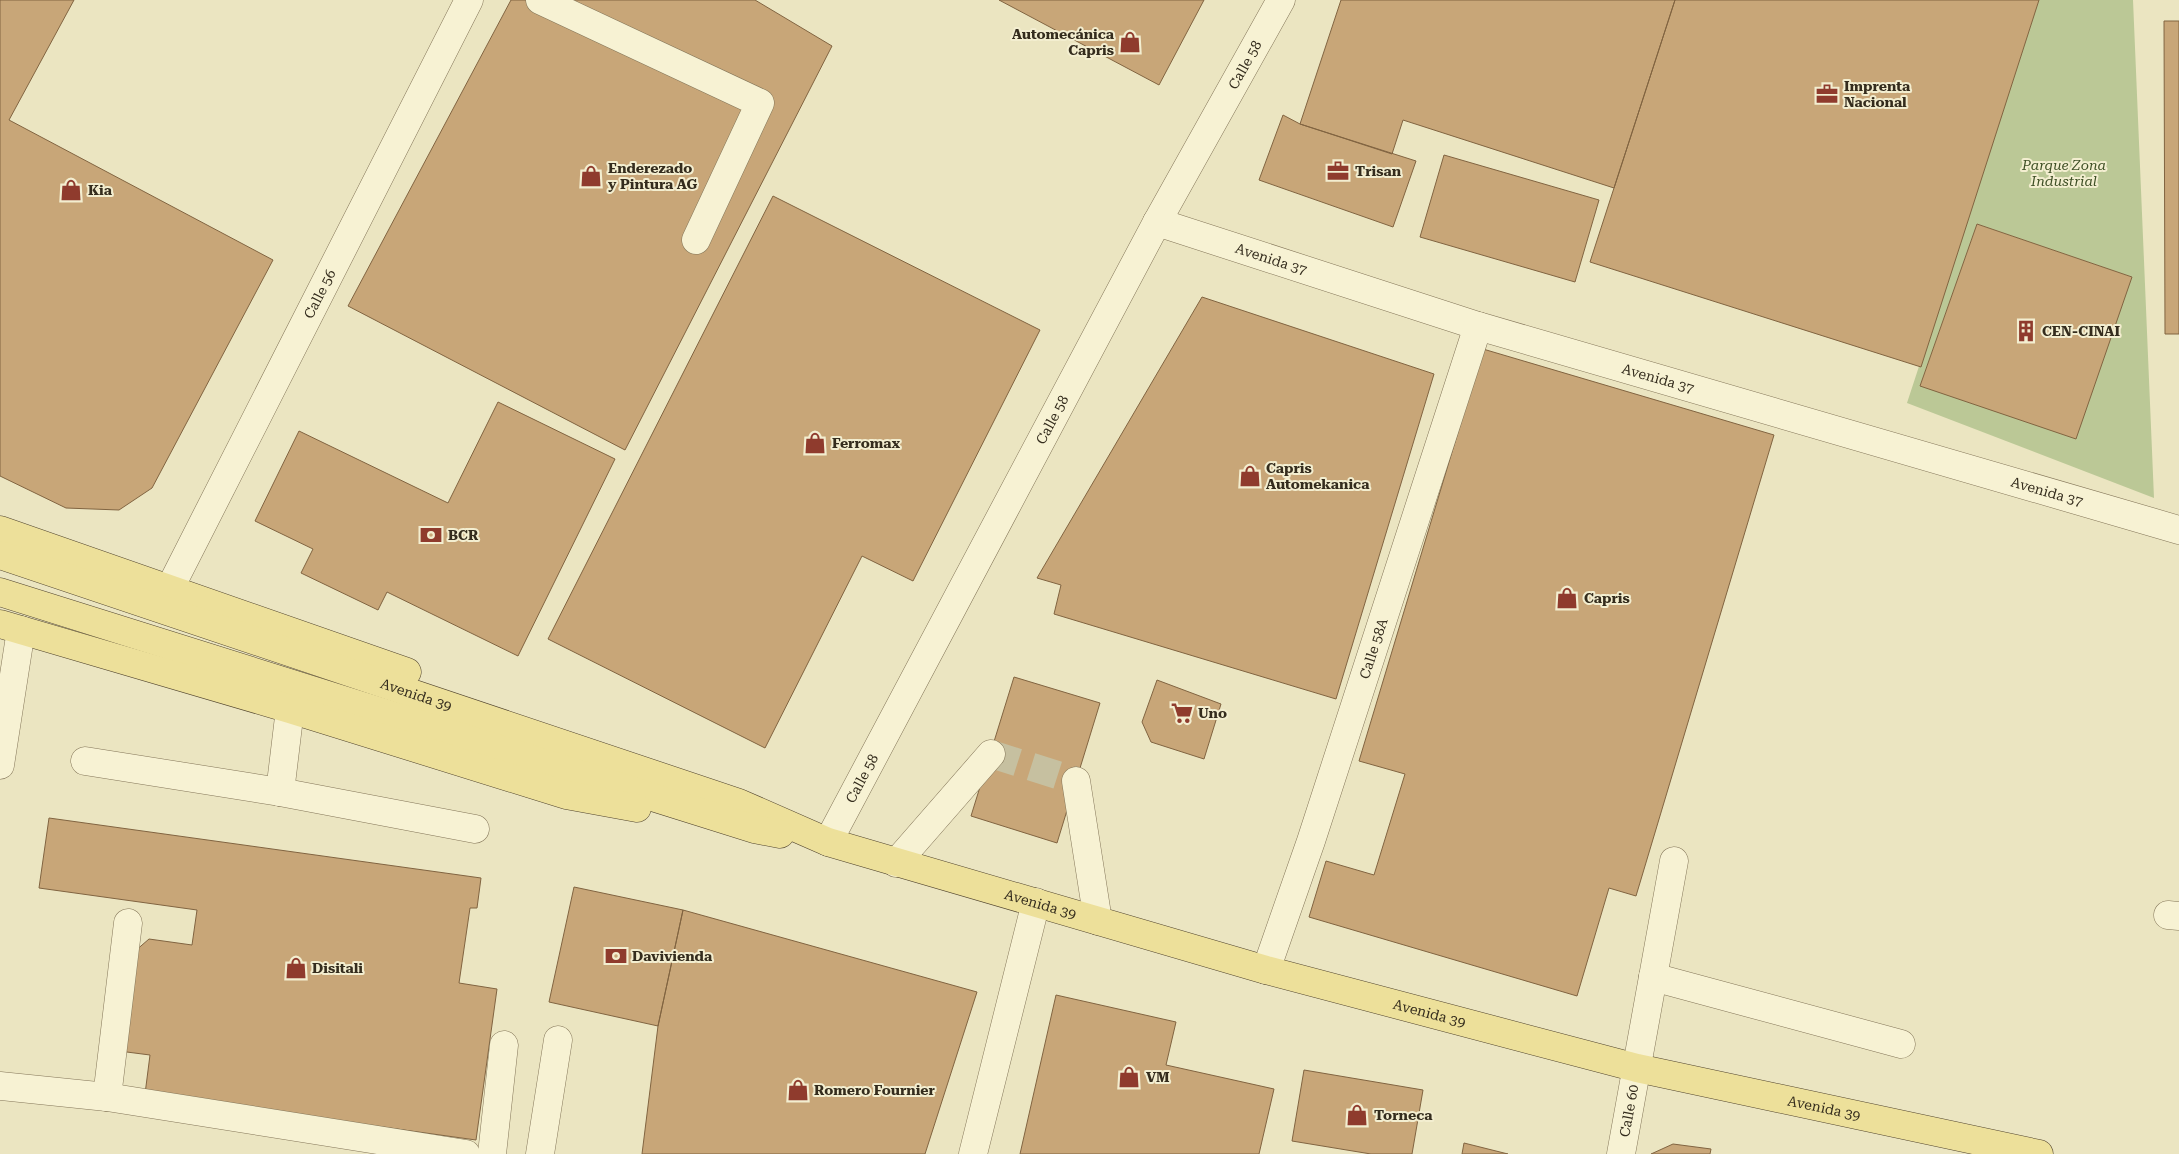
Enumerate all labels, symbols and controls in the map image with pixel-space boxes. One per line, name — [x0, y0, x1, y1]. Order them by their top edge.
place label: Automecánica Capris — [1012, 26, 1115, 58]
shop icon: Automecánica Capris — [1117, 29, 1143, 55]
street label: Calle 58 — [1225, 37, 1265, 92]
place label: Imprenta Nacional — [1844, 78, 1911, 110]
office icon: Imprenta Nacional — [1814, 81, 1840, 107]
park label: Parque Zona Industrial — [2021, 157, 2106, 189]
office icon: Trisan — [1325, 158, 1351, 184]
place label: Enderezado y Pintura AG — [608, 160, 698, 192]
shop icon: Enderezado y Pintura AG — [578, 163, 604, 189]
place label: Trisan — [1355, 163, 1402, 179]
shop icon: Kia — [58, 177, 84, 203]
place label: Kia — [88, 182, 113, 198]
street label: Avenida 37 — [1233, 240, 1309, 278]
street label: Calle 56 — [300, 266, 339, 321]
building icon: CEN-CINAI — [2013, 318, 2039, 344]
place label: CEN-CINAI — [2042, 323, 2121, 339]
street label: Avenida 37 — [1620, 360, 1696, 397]
street label: Calle 58 — [1033, 392, 1072, 447]
shop icon: Ferromax — [802, 430, 828, 456]
place label: Ferromax — [832, 435, 901, 451]
place label: Capris Automekanica — [1266, 460, 1370, 492]
shop icon: Capris Automekanica — [1237, 463, 1263, 489]
street label: Avenida 37 — [2009, 474, 2085, 510]
bank icon: BCR — [418, 522, 444, 548]
place label: BCR — [448, 527, 479, 543]
shop icon: Capris — [1554, 585, 1580, 611]
place label: Capris — [1584, 590, 1630, 606]
street label: Calle 58A — [1356, 616, 1391, 681]
street label: Avenida 39 — [378, 675, 454, 714]
supermarket icon: Uno — [1169, 700, 1195, 726]
place label: Uno — [1198, 705, 1227, 721]
street label: Calle 58 — [842, 751, 881, 806]
street label: Avenida 39 — [1003, 886, 1078, 922]
bank icon: Davivienda — [603, 943, 629, 969]
place label: Davivienda — [632, 948, 713, 964]
shop icon: Disitali — [283, 955, 309, 981]
place label: Disitali — [312, 960, 363, 976]
street label: Avenida 39 — [1391, 996, 1467, 1030]
shop icon: VM — [1116, 1064, 1142, 1090]
place label: VM — [1146, 1069, 1170, 1085]
shop icon: Romero Fournier — [785, 1077, 811, 1103]
place label: Romero Fournier — [814, 1082, 936, 1098]
street label: Calle 60 — [1616, 1083, 1641, 1138]
street label: Avenida 39 — [1786, 1092, 1862, 1124]
shop icon: Torneca — [1344, 1102, 1370, 1128]
place label: Torneca — [1374, 1107, 1433, 1123]

